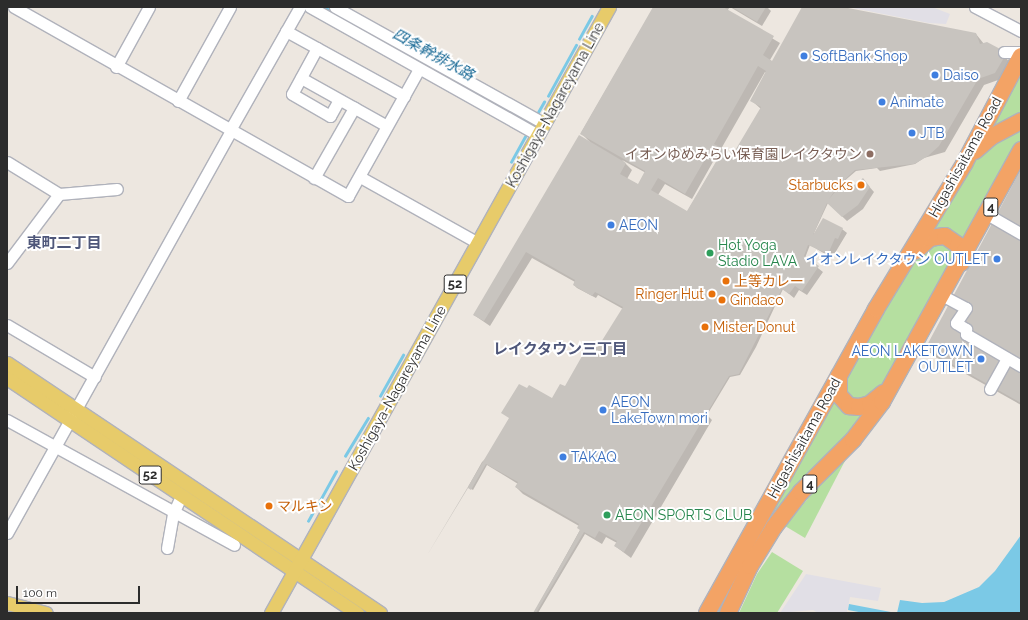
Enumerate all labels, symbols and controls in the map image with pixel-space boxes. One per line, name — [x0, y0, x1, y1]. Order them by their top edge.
street label: Koshigaya-Nagareyama Line — [503, 20, 607, 190]
water label: 四条幹排水路 — [389, 25, 477, 85]
place label: SoftBank Shop — [812, 48, 908, 64]
marker: SoftBank Shop — [799, 51, 809, 61]
place label: Daiso — [943, 67, 979, 83]
marker: Daiso — [930, 70, 940, 80]
place label: Animate — [890, 94, 944, 110]
street label: Higashisaitama Road — [925, 94, 1005, 220]
marker: Animate — [877, 97, 887, 107]
place label: JTB — [920, 125, 945, 141]
marker: JTB — [907, 128, 917, 138]
place label: イオンゆめみらい保育園レイクタウン — [624, 146, 862, 162]
marker: イオンゆめみらい保育園レイクタウン — [865, 149, 875, 159]
place label: Starbucks — [789, 177, 853, 193]
marker: Starbucks — [856, 180, 866, 190]
road number: 4 — [983, 196, 999, 218]
place label: AEON — [619, 217, 658, 233]
marker: AEON — [606, 220, 616, 230]
district label: 東町二丁目 — [27, 235, 101, 253]
place label: Hot Yoga Stadio LAVA — [718, 237, 797, 270]
marker: Hot Yoga Stadio LAVA — [705, 248, 715, 258]
place label: イオンレイクタウン OUTLET — [805, 251, 989, 267]
marker: イオンレイクタウン OUTLET — [992, 254, 1002, 264]
road number: 52 — [443, 273, 467, 295]
place label: 上等カレー — [734, 273, 804, 289]
marker: 上等カレー — [721, 276, 731, 286]
place label: Ringer Hut — [635, 286, 704, 302]
marker: Ringer Hut — [707, 289, 717, 299]
place label: Gindaco — [730, 292, 784, 308]
marker: Gindaco — [717, 295, 727, 305]
street label: Koshigaya-Nagareyama Line — [345, 303, 449, 473]
place label: Mister Donut — [713, 319, 796, 335]
marker: Mister Donut — [700, 322, 710, 332]
district label: レイクタウン三丁目 — [493, 341, 627, 359]
place label: AEON LAKETOWN OUTLET — [851, 343, 973, 376]
marker: AEON LAKETOWN OUTLET — [976, 354, 986, 364]
street label: Higashisaitama Road — [764, 375, 844, 501]
place label: AEON LakeTown mori — [611, 394, 708, 426]
marker: AEON LakeTown mori — [598, 405, 608, 415]
place label: TAKAQ — [571, 449, 617, 465]
marker: TAKAQ — [558, 452, 568, 462]
road number: 52 — [138, 464, 162, 486]
road number: 4 — [802, 473, 818, 495]
place label: マルキン — [277, 498, 333, 514]
marker: マルキン — [264, 501, 274, 511]
place label: AEON SPORTS CLUB — [615, 507, 752, 523]
marker: AEON SPORTS CLUB — [602, 510, 612, 520]
scale bar — [18, 578, 142, 604]
text: 100 m — [23, 586, 57, 600]

